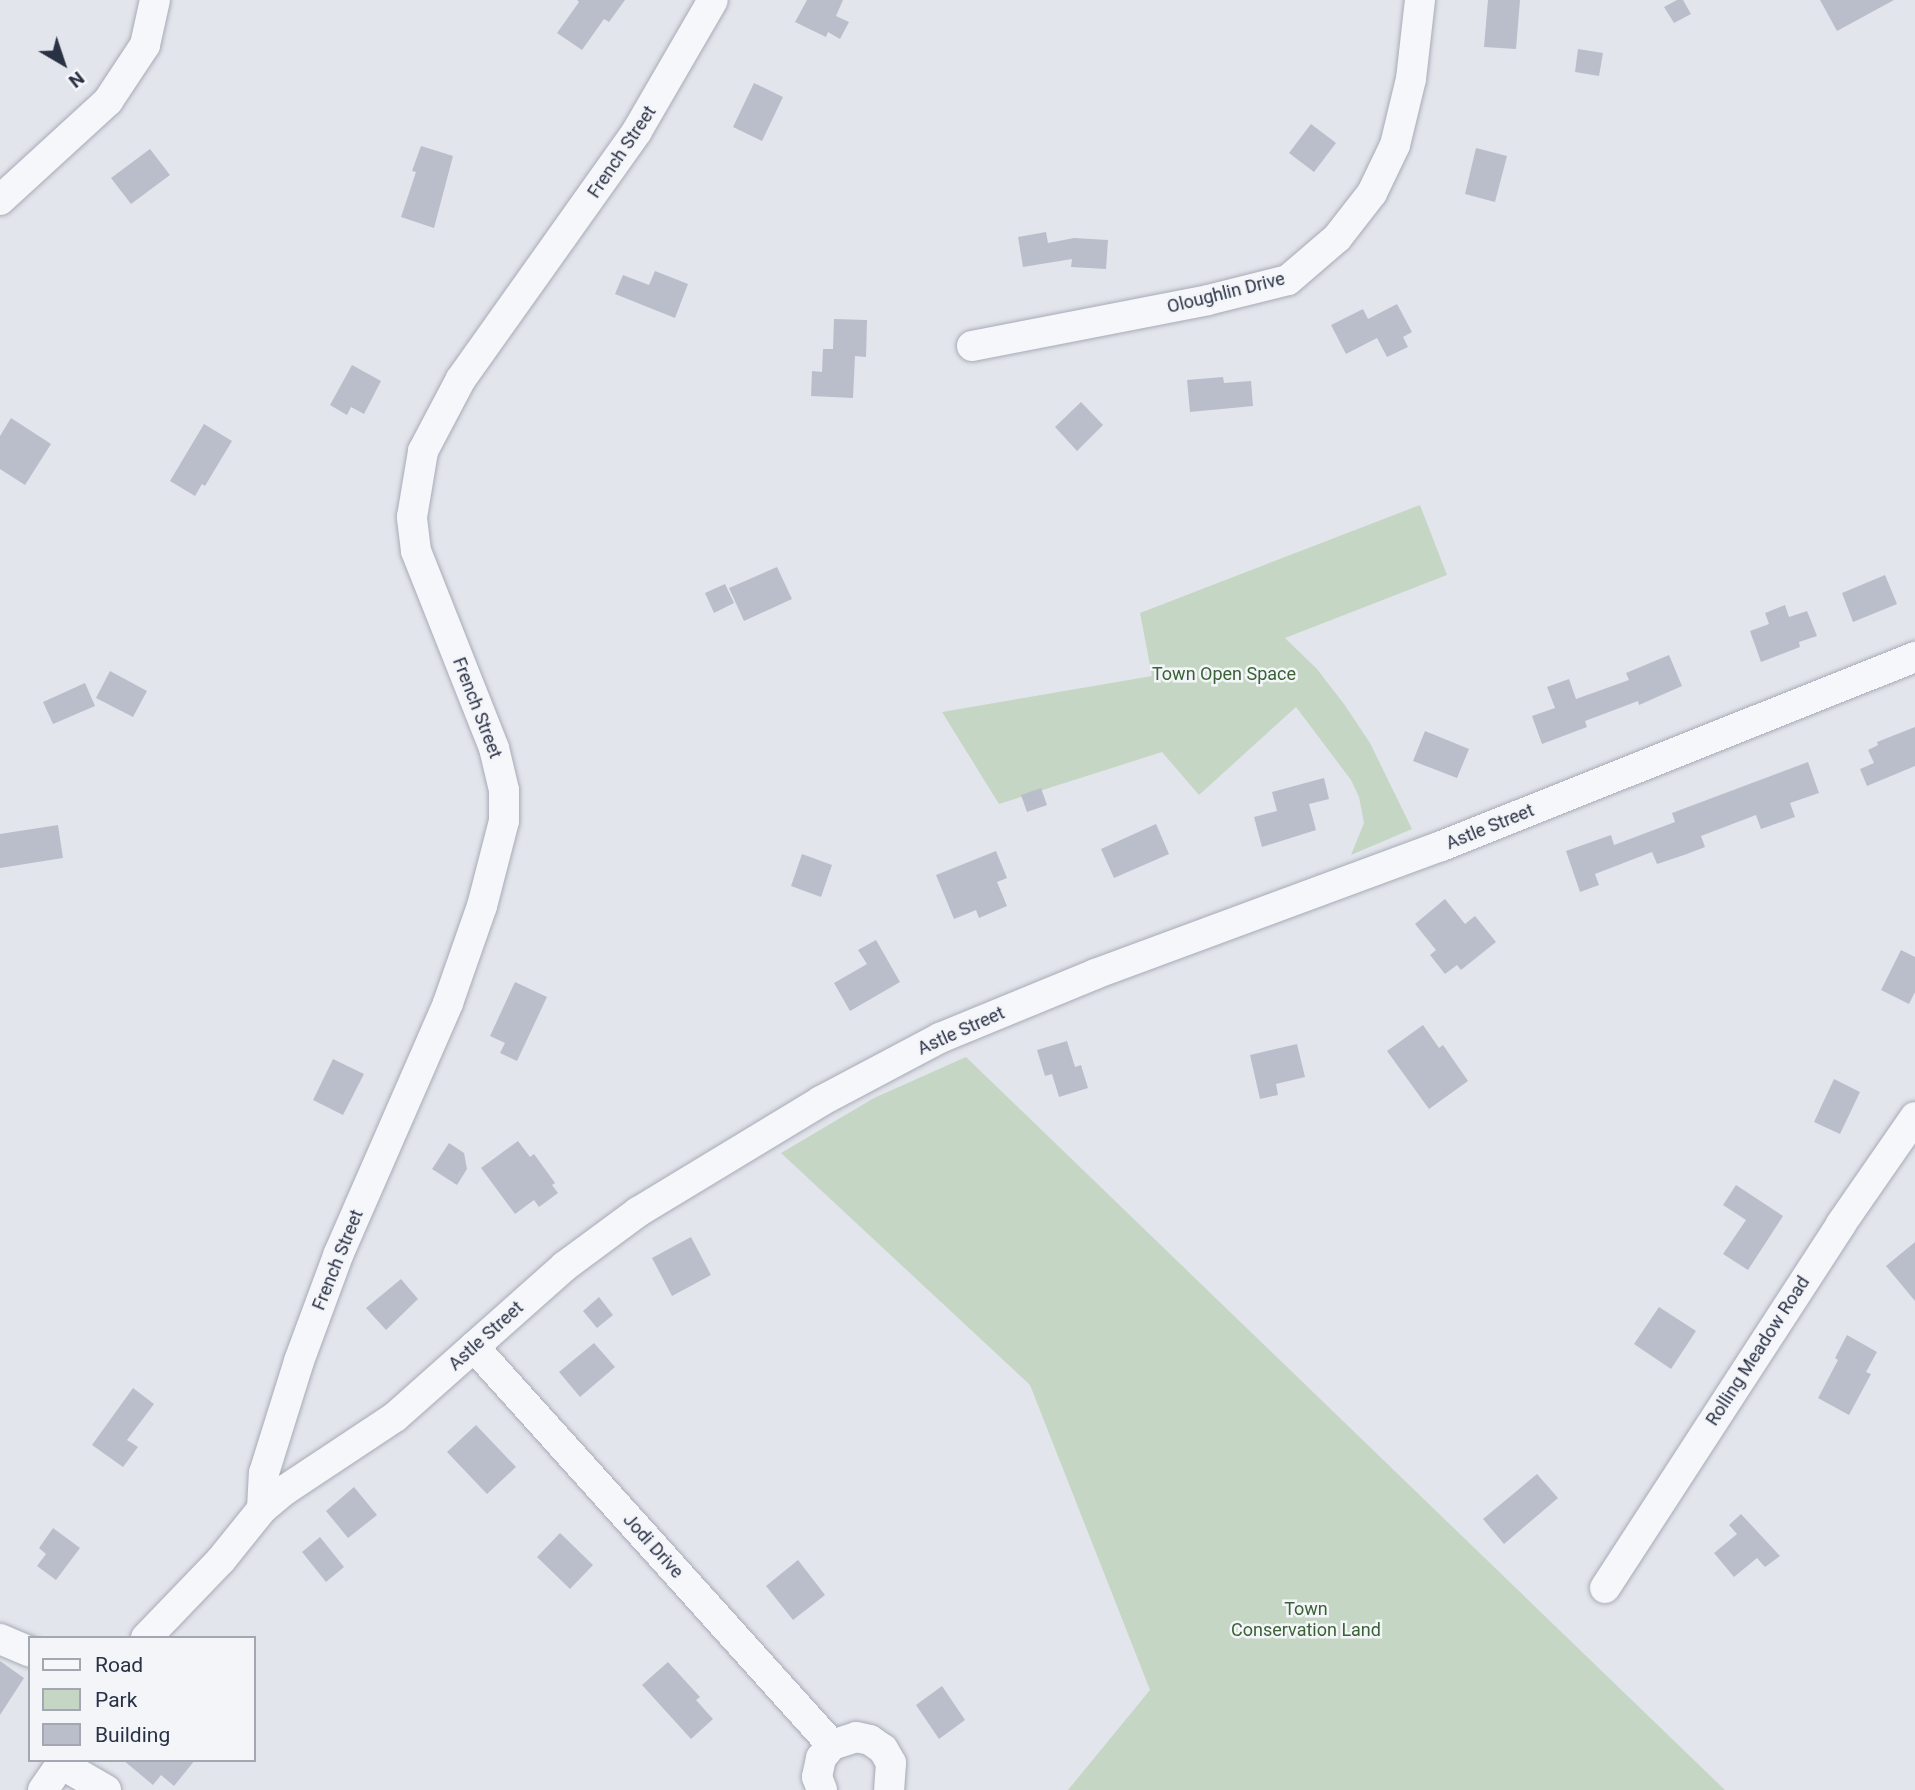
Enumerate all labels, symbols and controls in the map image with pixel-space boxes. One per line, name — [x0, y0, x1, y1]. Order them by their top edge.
north arrow — [28, 28, 98, 98]
text: N — [64, 67, 89, 93]
street label: French Street — [583, 102, 661, 202]
street label: Oloughlin Drive — [1165, 268, 1287, 318]
street label: French Street — [448, 654, 506, 762]
park label: Town Open Space — [1152, 663, 1296, 685]
street label: Astle Street — [1443, 800, 1537, 854]
street label: Astle Street — [914, 1002, 1008, 1060]
street label: French Street — [308, 1207, 368, 1313]
street label: Rolling Meadow Road — [1702, 1272, 1814, 1430]
street label: Astle Street — [444, 1297, 528, 1375]
street label: Jodi Drive — [618, 1509, 688, 1583]
park label: Town Conservation Land — [1231, 1599, 1381, 1642]
legend — [28, 1636, 256, 1762]
text: Road — [95, 1653, 143, 1677]
text: Park — [95, 1688, 137, 1712]
text: Building — [95, 1723, 170, 1747]

